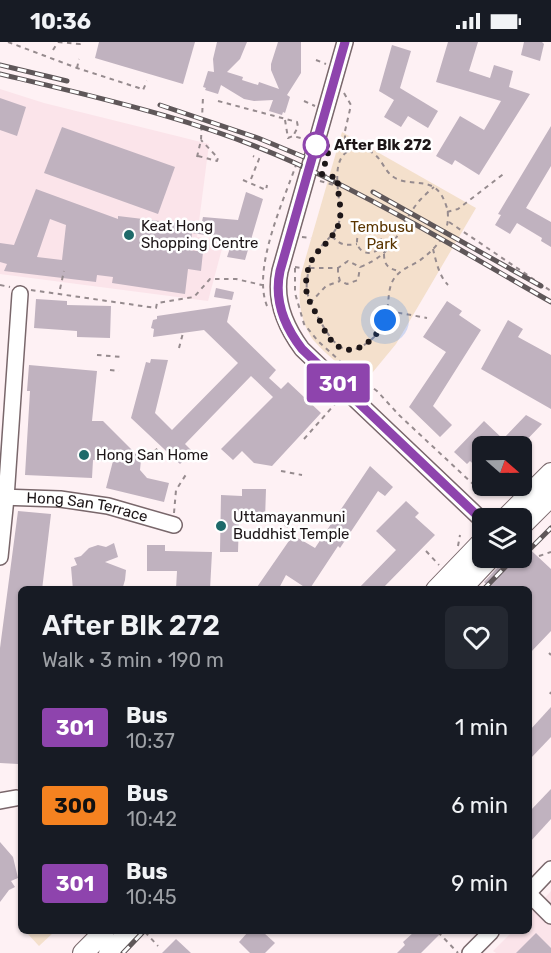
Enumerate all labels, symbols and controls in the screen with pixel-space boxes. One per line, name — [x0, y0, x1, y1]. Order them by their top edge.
text: 10:36 — [30, 8, 91, 35]
marker: After Blk 272 — [303, 132, 329, 158]
place label: After Blk 272 — [334, 136, 432, 154]
place label: Keat Hong Shopping Centre — [141, 217, 259, 252]
park label: Tembusu Park — [350, 218, 414, 253]
marker: Keat Hong Shopping Centre — [122, 228, 136, 242]
your location — [370, 305, 400, 335]
line badge: 301 — [304, 364, 372, 402]
text: 301 — [319, 371, 357, 396]
north arrow — [472, 436, 532, 496]
map controls — [472, 436, 532, 568]
place label: Hong San Home — [96, 446, 208, 464]
marker: Hong San Home — [77, 448, 91, 462]
street label: Hong San Terrace — [26, 489, 150, 526]
place label: Uttamayanmuni Buddhist Temple — [233, 508, 349, 543]
button: layers — [472, 508, 532, 568]
marker: Uttamayanmuni Buddhist Temple — [214, 519, 228, 533]
button: heart — [445, 606, 508, 669]
text: After Blk 272 — [42, 609, 220, 642]
text: Walk · 3 min · 190 m — [42, 648, 224, 672]
text: Bus — [126, 702, 168, 729]
text: 1 min — [455, 714, 508, 741]
text: 301 — [56, 715, 94, 740]
text: 10:37 — [126, 729, 175, 753]
text: Bus — [126, 780, 168, 807]
text: 6 min — [451, 792, 508, 819]
text: 300 — [54, 793, 96, 818]
text: 10:42 — [126, 807, 177, 831]
text: Bus — [126, 858, 168, 885]
text: 9 min — [451, 870, 508, 897]
text: 301 — [56, 871, 94, 896]
text: 10:45 — [126, 885, 177, 909]

